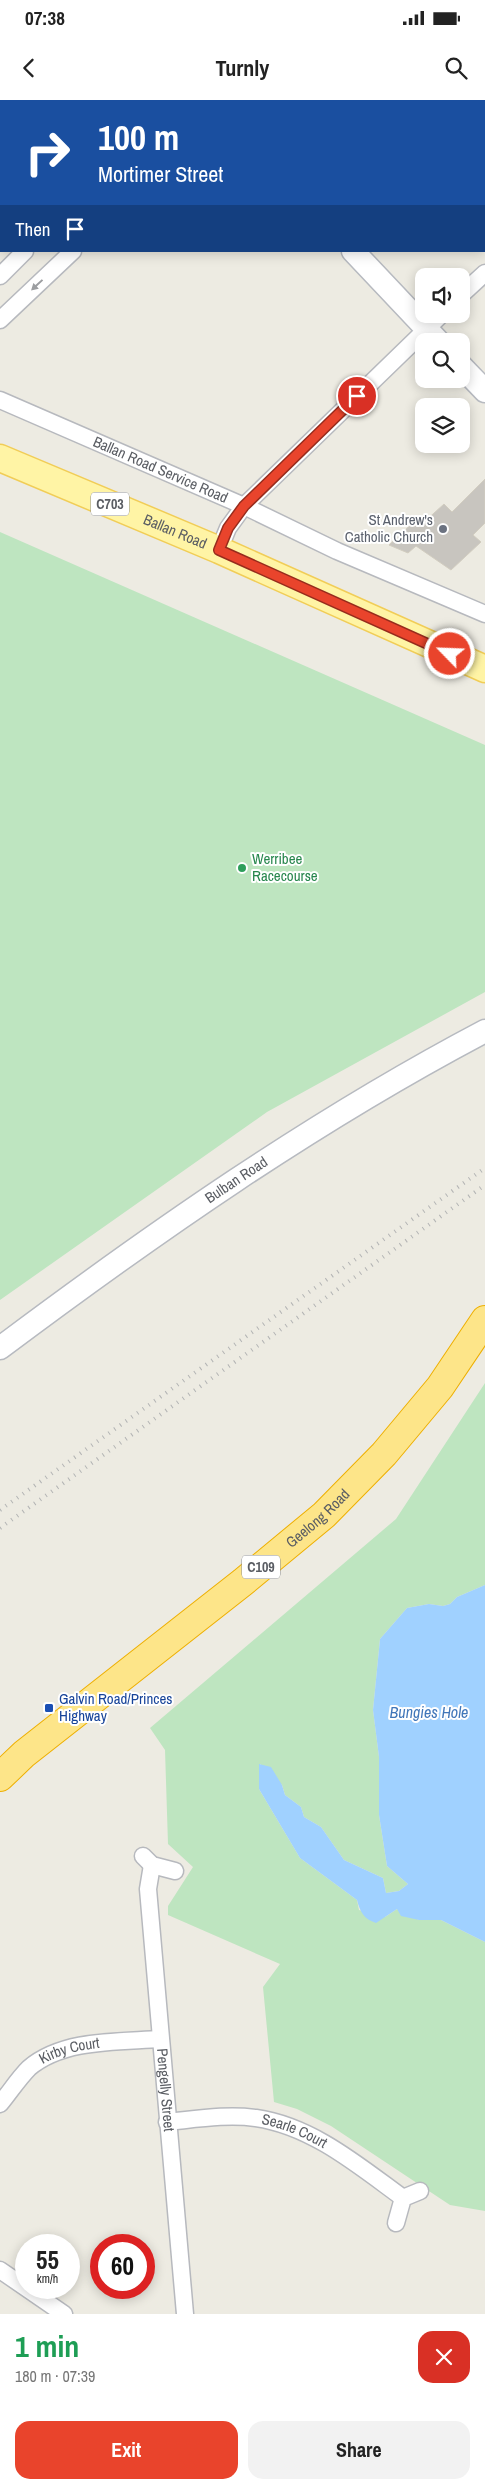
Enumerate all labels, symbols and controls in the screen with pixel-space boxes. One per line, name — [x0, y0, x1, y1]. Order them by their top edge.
text: 07:38 — [25, 5, 65, 31]
text: Turnly — [216, 53, 269, 83]
icon: back — [15, 54, 43, 82]
icon: search — [442, 54, 470, 82]
text: 100 m — [98, 114, 179, 161]
icon: right — [15, 120, 80, 185]
text: Mortimer Street — [98, 159, 223, 189]
icon: arrive — [61, 215, 89, 243]
text: Then — [15, 216, 51, 242]
map controls — [415, 268, 470, 453]
button: sound — [415, 268, 470, 323]
one-way arrow — [32, 279, 44, 291]
button: search — [415, 333, 470, 388]
pin — [336, 375, 378, 417]
icon: arrive — [343, 382, 371, 410]
button: layers — [415, 398, 470, 453]
street label: Ballan Road Service Road — [90, 431, 231, 508]
road number: C703 — [91, 492, 129, 516]
street label: Ballan Road — [140, 508, 210, 554]
place label: St Andrew's Catholic Church — [345, 509, 433, 547]
marker: St Andrew's Catholic Church — [437, 523, 449, 535]
position arrow — [423, 627, 475, 679]
place label: Werribee Racecourse — [252, 848, 318, 886]
marker: Werribee Racecourse — [236, 862, 248, 874]
street label: Bulban Road — [201, 1151, 271, 1208]
street label: Geelong Road — [281, 1484, 354, 1552]
road number: C109 — [242, 1555, 280, 1578]
place label: Galvin Road/Princes Highway — [59, 1688, 173, 1726]
water label: Bungies Hole — [390, 1701, 468, 1723]
marker: Galvin Road/Princes Highway — [43, 1702, 55, 1714]
street label: Kirby Court — [35, 2032, 101, 2069]
street label: Pengelly Street — [152, 2047, 180, 2133]
street label: Searle Court — [260, 2108, 332, 2153]
speed limit sign: 60 — [90, 2234, 155, 2299]
text: 55 — [36, 2243, 59, 2277]
text: km/h — [37, 2271, 58, 2287]
text: 1 min — [15, 2326, 79, 2366]
button: close — [418, 2331, 470, 2383]
text: 180 m · 07:39 — [15, 2365, 95, 2387]
button: Exit — [15, 2421, 238, 2479]
button: Share — [248, 2421, 470, 2479]

